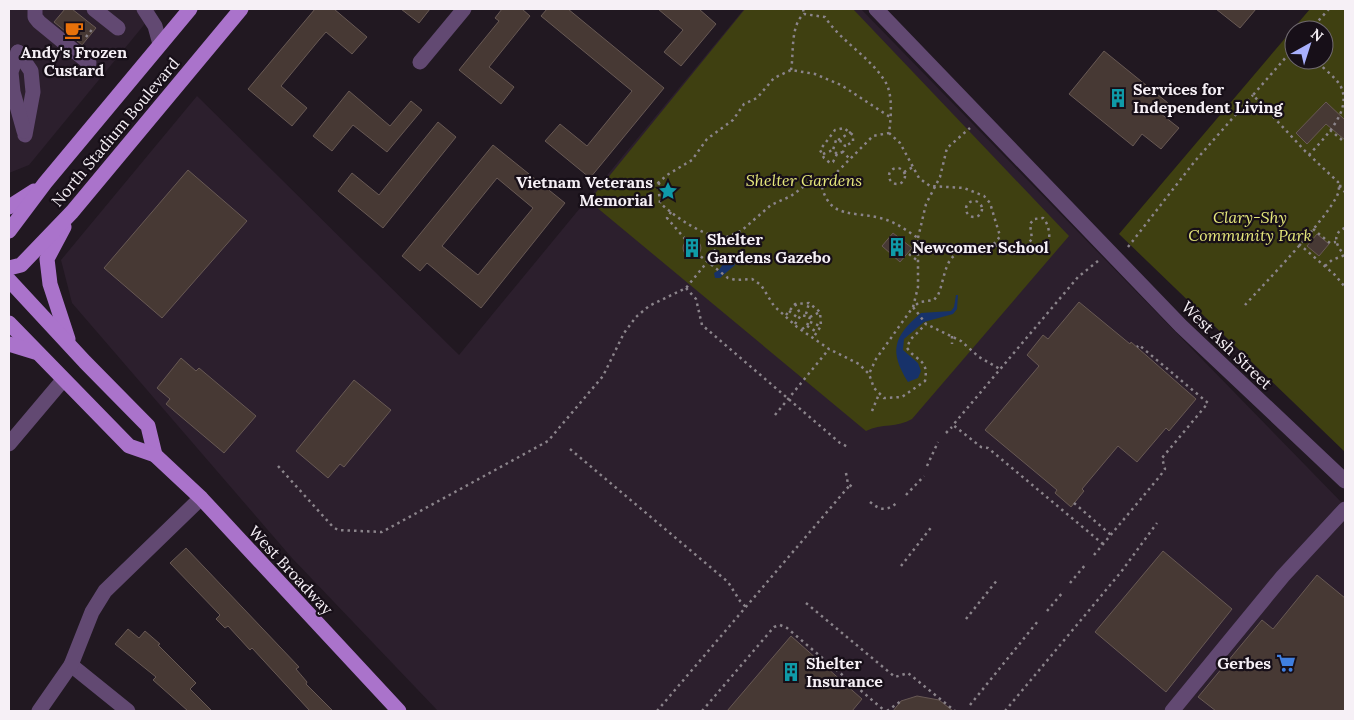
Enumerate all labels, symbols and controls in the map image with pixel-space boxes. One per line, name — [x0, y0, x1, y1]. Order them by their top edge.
cafe icon: Andy's Frozen Custard — [63, 19, 85, 41]
north arrow — [1284, 20, 1334, 70]
text: N — [1307, 24, 1327, 45]
place label: Andy's Frozen Custard — [21, 42, 127, 80]
street label: North Stadium Boulevard — [47, 53, 183, 211]
place label: Services for Independent Living — [1133, 79, 1284, 117]
building icon: Services for Independent Living — [1107, 87, 1129, 109]
park label: Shelter Gardens — [746, 170, 862, 190]
place label: Vietnam Veterans Memorial — [516, 172, 653, 210]
place icon: Vietnam Veterans Memorial — [657, 180, 679, 202]
park label: Clary-Shy Community Park — [1188, 207, 1312, 245]
place label: Shelter Gardens Gazebo — [707, 229, 831, 267]
building icon: Newcomer School — [886, 236, 908, 258]
building icon: Shelter Gardens Gazebo — [681, 237, 703, 259]
place label: Newcomer School — [912, 237, 1049, 257]
street label: West Ash Street — [1177, 297, 1277, 394]
street label: West Broadway — [245, 521, 338, 619]
supermarket icon: Gerbes — [1275, 652, 1297, 674]
place label: Shelter Insurance — [806, 653, 883, 691]
place label: Gerbes — [1217, 653, 1271, 673]
building icon: Shelter Insurance — [780, 661, 802, 683]

